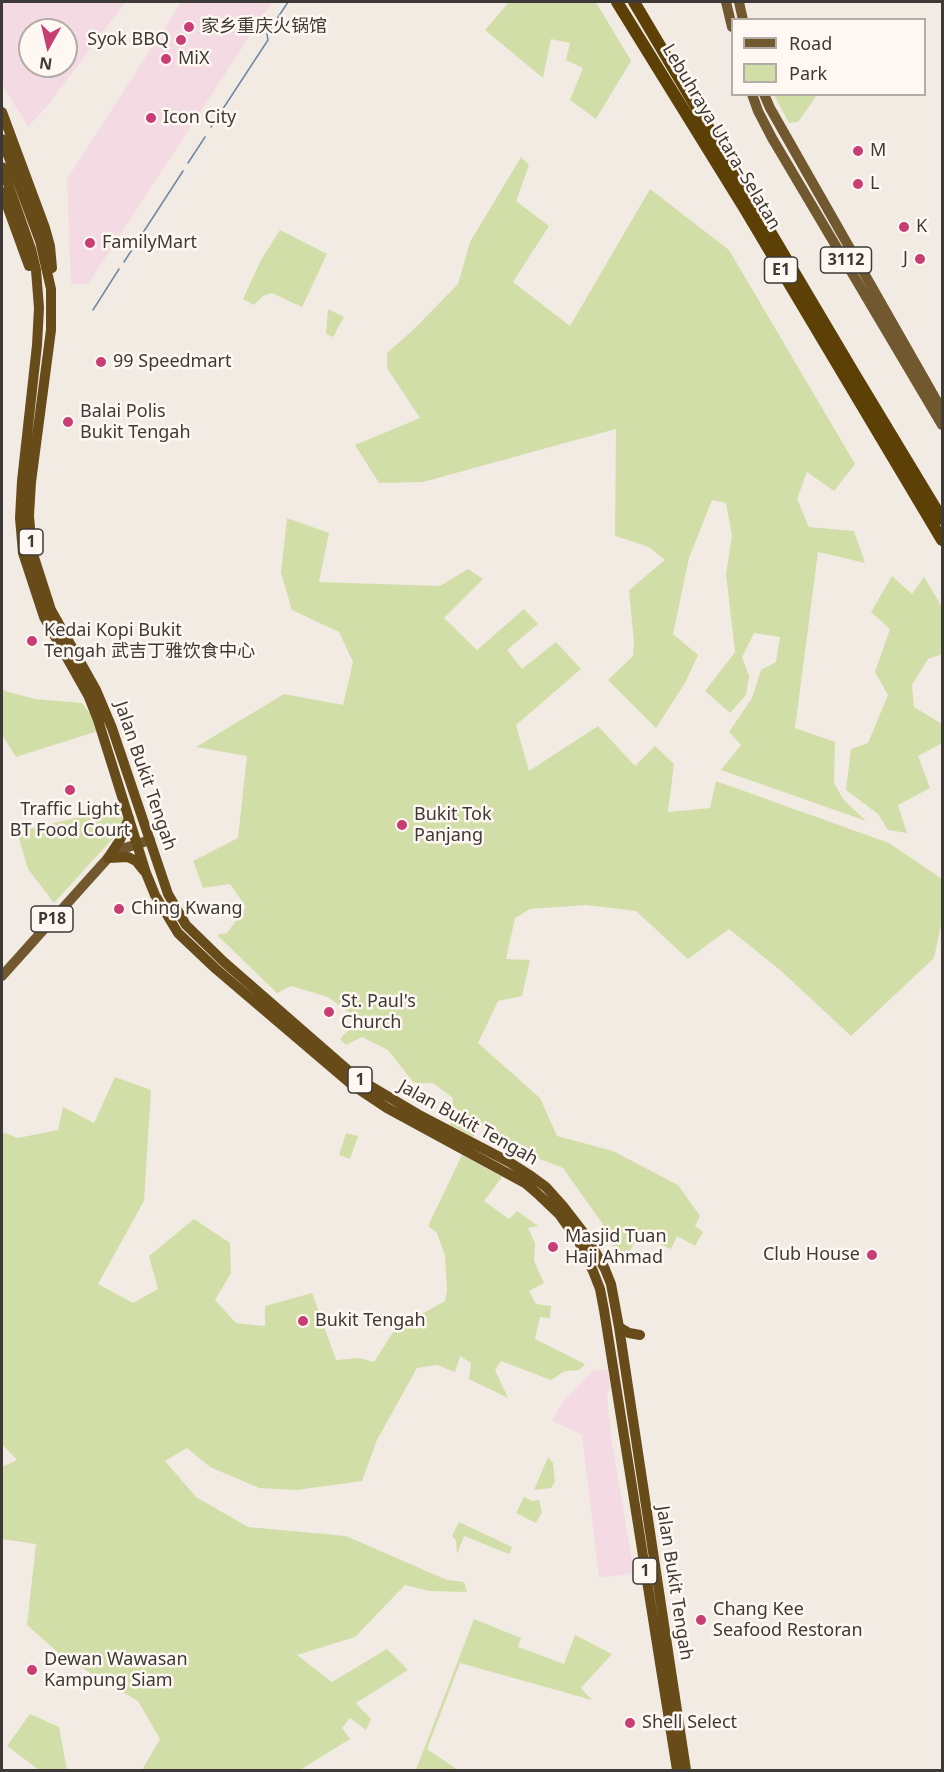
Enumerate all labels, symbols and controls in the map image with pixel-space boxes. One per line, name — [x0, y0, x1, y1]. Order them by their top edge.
place label: 家乡重庆火锅馆 — [201, 16, 327, 38]
north arrow — [18, 18, 78, 78]
legend — [731, 18, 926, 96]
marker: 家乡重庆火锅馆 — [182, 20, 196, 34]
place label: Syok BBQ — [87, 29, 169, 51]
text: Road — [789, 31, 832, 55]
marker: Syok BBQ — [174, 33, 188, 47]
street label: Lebuhraya Utara–Selatan — [657, 40, 785, 234]
place label: MiX — [178, 48, 210, 70]
text: N — [38, 52, 54, 76]
marker: MiX — [159, 52, 173, 66]
text: Park — [789, 61, 827, 85]
place label: Icon City — [163, 107, 236, 129]
marker: Icon City — [144, 111, 158, 125]
place label: M — [870, 140, 886, 162]
marker: M — [851, 144, 865, 158]
place label: L — [870, 173, 879, 195]
marker: L — [851, 177, 865, 191]
place label: K — [916, 216, 927, 238]
marker: K — [897, 220, 911, 234]
place label: FamilyMart — [102, 232, 197, 254]
marker: FamilyMart — [83, 236, 97, 250]
road number: 3112 — [820, 247, 872, 273]
place label: J — [903, 248, 908, 270]
marker: J — [913, 252, 927, 266]
road number: E1 — [764, 257, 798, 283]
place label: 99 Speedmart — [113, 351, 231, 373]
marker: 99 Speedmart — [94, 355, 108, 369]
place label: Balai Polis Bukit Tengah — [80, 401, 191, 444]
marker: Balai Polis Bukit Tengah — [61, 415, 75, 429]
road number: 1 — [19, 529, 43, 555]
place label: Kedai Kopi Bukit Tengah 武吉丁雅饮食中心 — [44, 620, 255, 662]
marker: Kedai Kopi Bukit Tengah 武吉丁雅饮食中心 — [25, 634, 39, 648]
street label: Jalan Bukit Tengah — [109, 699, 181, 853]
marker: Traffic Light BT Food Court — [63, 783, 77, 797]
place label: Traffic Light BT Food Court — [10, 799, 130, 842]
place label: Bukit Tok Panjang — [414, 804, 492, 846]
marker: Bukit Tok Panjang — [395, 818, 409, 832]
place label: Ching Kwang — [131, 898, 243, 920]
marker: Ching Kwang — [112, 902, 126, 916]
road number: P18 — [31, 906, 73, 932]
place label: St. Paul's Church — [341, 991, 416, 1034]
marker: St. Paul's Church — [322, 1005, 336, 1019]
road number: 1 — [348, 1067, 372, 1093]
street label: Jalan Bukit Tengah — [394, 1076, 542, 1170]
place label: Masjid Tuan Haji Ahmad — [565, 1226, 667, 1268]
marker: Masjid Tuan Haji Ahmad — [546, 1240, 560, 1254]
place label: Club House — [763, 1244, 860, 1266]
marker: Club House — [865, 1248, 879, 1262]
place label: Bukit Tengah — [315, 1310, 426, 1332]
marker: Bukit Tengah — [296, 1314, 310, 1328]
street label: Jalan Bukit Tengah — [651, 1504, 697, 1662]
road number: 1 — [633, 1558, 657, 1584]
place label: Chang Kee Seafood Restoran — [713, 1599, 863, 1642]
marker: Chang Kee Seafood Restoran — [694, 1613, 708, 1627]
place label: Dewan Wawasan Kampung Siam — [44, 1649, 188, 1692]
marker: Dewan Wawasan Kampung Siam — [25, 1663, 39, 1677]
place label: Shell Select — [642, 1712, 737, 1734]
marker: Shell Select — [623, 1716, 637, 1730]

